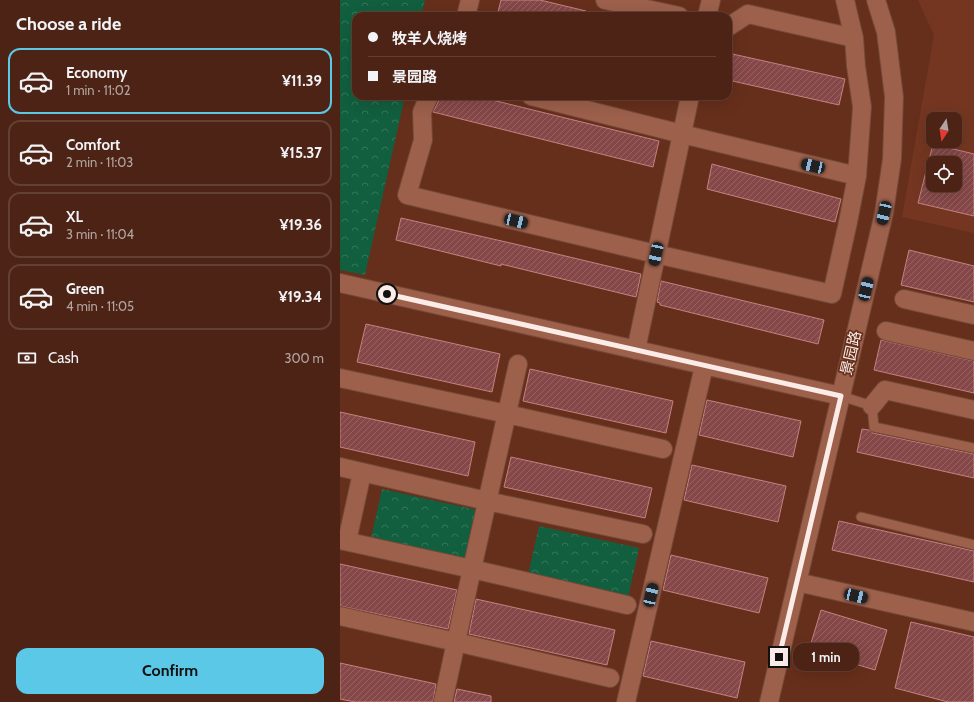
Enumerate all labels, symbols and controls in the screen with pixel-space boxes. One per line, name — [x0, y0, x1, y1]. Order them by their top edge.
text: Choose a ride — [16, 13, 121, 35]
text: 牧羊人烧烤 — [392, 30, 467, 48]
icon: car — [18, 63, 54, 99]
text: Economy — [66, 64, 127, 82]
text: 景园路 — [392, 68, 437, 86]
text: ¥11.39 — [282, 72, 322, 90]
text: 1 min · 11:02 — [66, 82, 131, 98]
north arrow — [926, 112, 962, 148]
map controls — [926, 112, 962, 192]
icon: car — [18, 135, 54, 171]
text: Comfort — [66, 136, 120, 154]
text: ¥15.37 — [280, 144, 322, 162]
text: 2 min · 11:03 — [66, 154, 133, 170]
button: locate — [926, 156, 962, 192]
car — [800, 157, 826, 175]
car — [875, 200, 893, 226]
icon: car — [18, 207, 54, 243]
text: XL — [66, 208, 83, 226]
car — [503, 212, 529, 230]
text: ¥19.36 — [279, 216, 322, 234]
text: 3 min · 11:04 — [66, 226, 134, 242]
car — [648, 241, 664, 267]
car — [857, 276, 875, 302]
icon: car — [18, 279, 54, 315]
text: Green — [66, 280, 104, 298]
route start — [378, 285, 396, 303]
text: ¥19.34 — [279, 288, 322, 306]
text: 4 min · 11:05 — [66, 298, 134, 314]
street label: 景园路 — [837, 329, 865, 377]
icon: cash — [16, 347, 38, 369]
text: Cash — [48, 349, 79, 367]
text: 300 m — [284, 350, 324, 366]
car — [642, 582, 660, 608]
car — [843, 587, 869, 605]
callout: 1 min — [793, 643, 859, 671]
button: Confirm — [16, 648, 324, 694]
route end — [770, 648, 788, 666]
text: 1 min — [811, 649, 841, 665]

